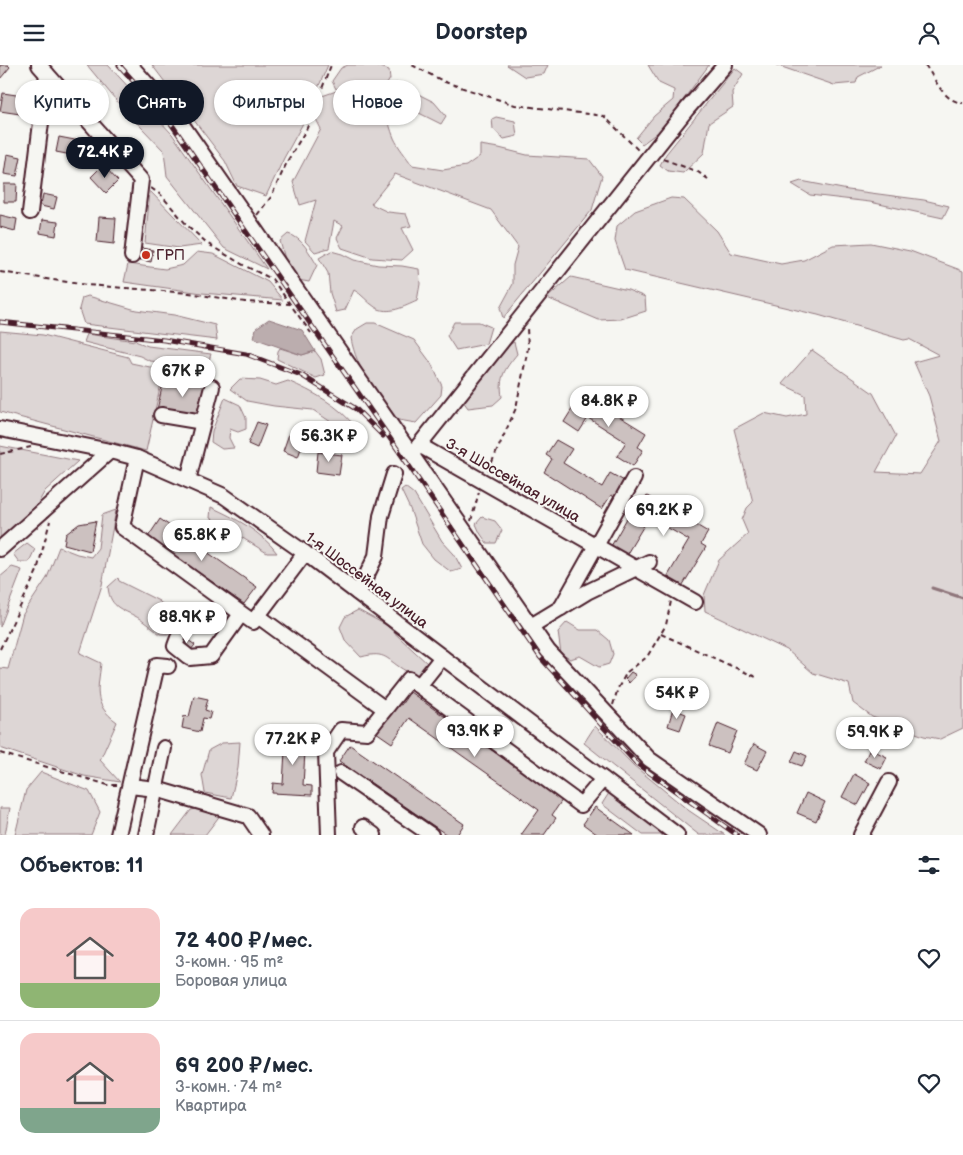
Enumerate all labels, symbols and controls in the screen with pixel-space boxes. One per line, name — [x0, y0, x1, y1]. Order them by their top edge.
icon: menu — [20, 19, 48, 47]
text: Doorstep — [435, 19, 528, 46]
icon: person — [915, 19, 943, 47]
chip: Купить — [15, 80, 109, 125]
chip: Снять — [119, 80, 204, 125]
chip: Фильтры — [214, 80, 323, 125]
chip: Новое — [333, 80, 421, 125]
pin: 72.4K ₽ — [59, 137, 151, 179]
text: 72.4K ₽ — [77, 143, 133, 162]
place label: ГРП — [156, 246, 185, 265]
marker: ГРП — [140, 249, 152, 261]
pin: 67K ₽ — [148, 355, 218, 398]
text: 67K ₽ — [161, 362, 205, 381]
pin: 84.8K ₽ — [563, 385, 655, 428]
text: 84.8K ₽ — [581, 392, 637, 411]
pin: 56.3K ₽ — [283, 421, 375, 463]
text: 56.3K ₽ — [301, 427, 357, 446]
street label: 3-я Шоссейная улица — [442, 434, 584, 527]
pin: 69.2K ₽ — [618, 495, 710, 537]
text: 69.2K ₽ — [636, 501, 692, 520]
pin: 65.8K ₽ — [156, 519, 248, 562]
text: 65.8K ₽ — [174, 526, 230, 545]
street label: 1-я Шоссейная улица — [302, 528, 432, 633]
pin: 88.9K ₽ — [141, 601, 233, 644]
text: 88.9K ₽ — [159, 608, 215, 627]
pin: 54K ₽ — [642, 677, 712, 720]
text: 54K ₽ — [655, 684, 699, 703]
pin: 93.9K ₽ — [429, 715, 521, 758]
pin: 59.9K ₽ — [829, 717, 921, 759]
text: 93.9K ₽ — [447, 722, 503, 741]
pin: 77.2K ₽ — [247, 723, 339, 766]
text: 59.9K ₽ — [847, 723, 903, 742]
text: 77.2K ₽ — [265, 730, 321, 749]
icon: filters — [915, 851, 943, 879]
text: Объектов: 11 — [20, 853, 144, 878]
icon: home — [60, 928, 120, 988]
text: 72 400 ₽/мес. — [175, 928, 312, 953]
icon: heart — [915, 944, 943, 972]
text: 3-комн. · 95 m² — [175, 953, 283, 972]
text: Боровая улица — [175, 972, 287, 991]
icon: home — [60, 1053, 120, 1113]
text: 69 200 ₽/мес. — [175, 1053, 313, 1078]
icon: heart — [915, 1069, 943, 1097]
text: 3-комн. · 74 m² — [175, 1078, 282, 1097]
text: Квартира — [175, 1097, 247, 1116]

